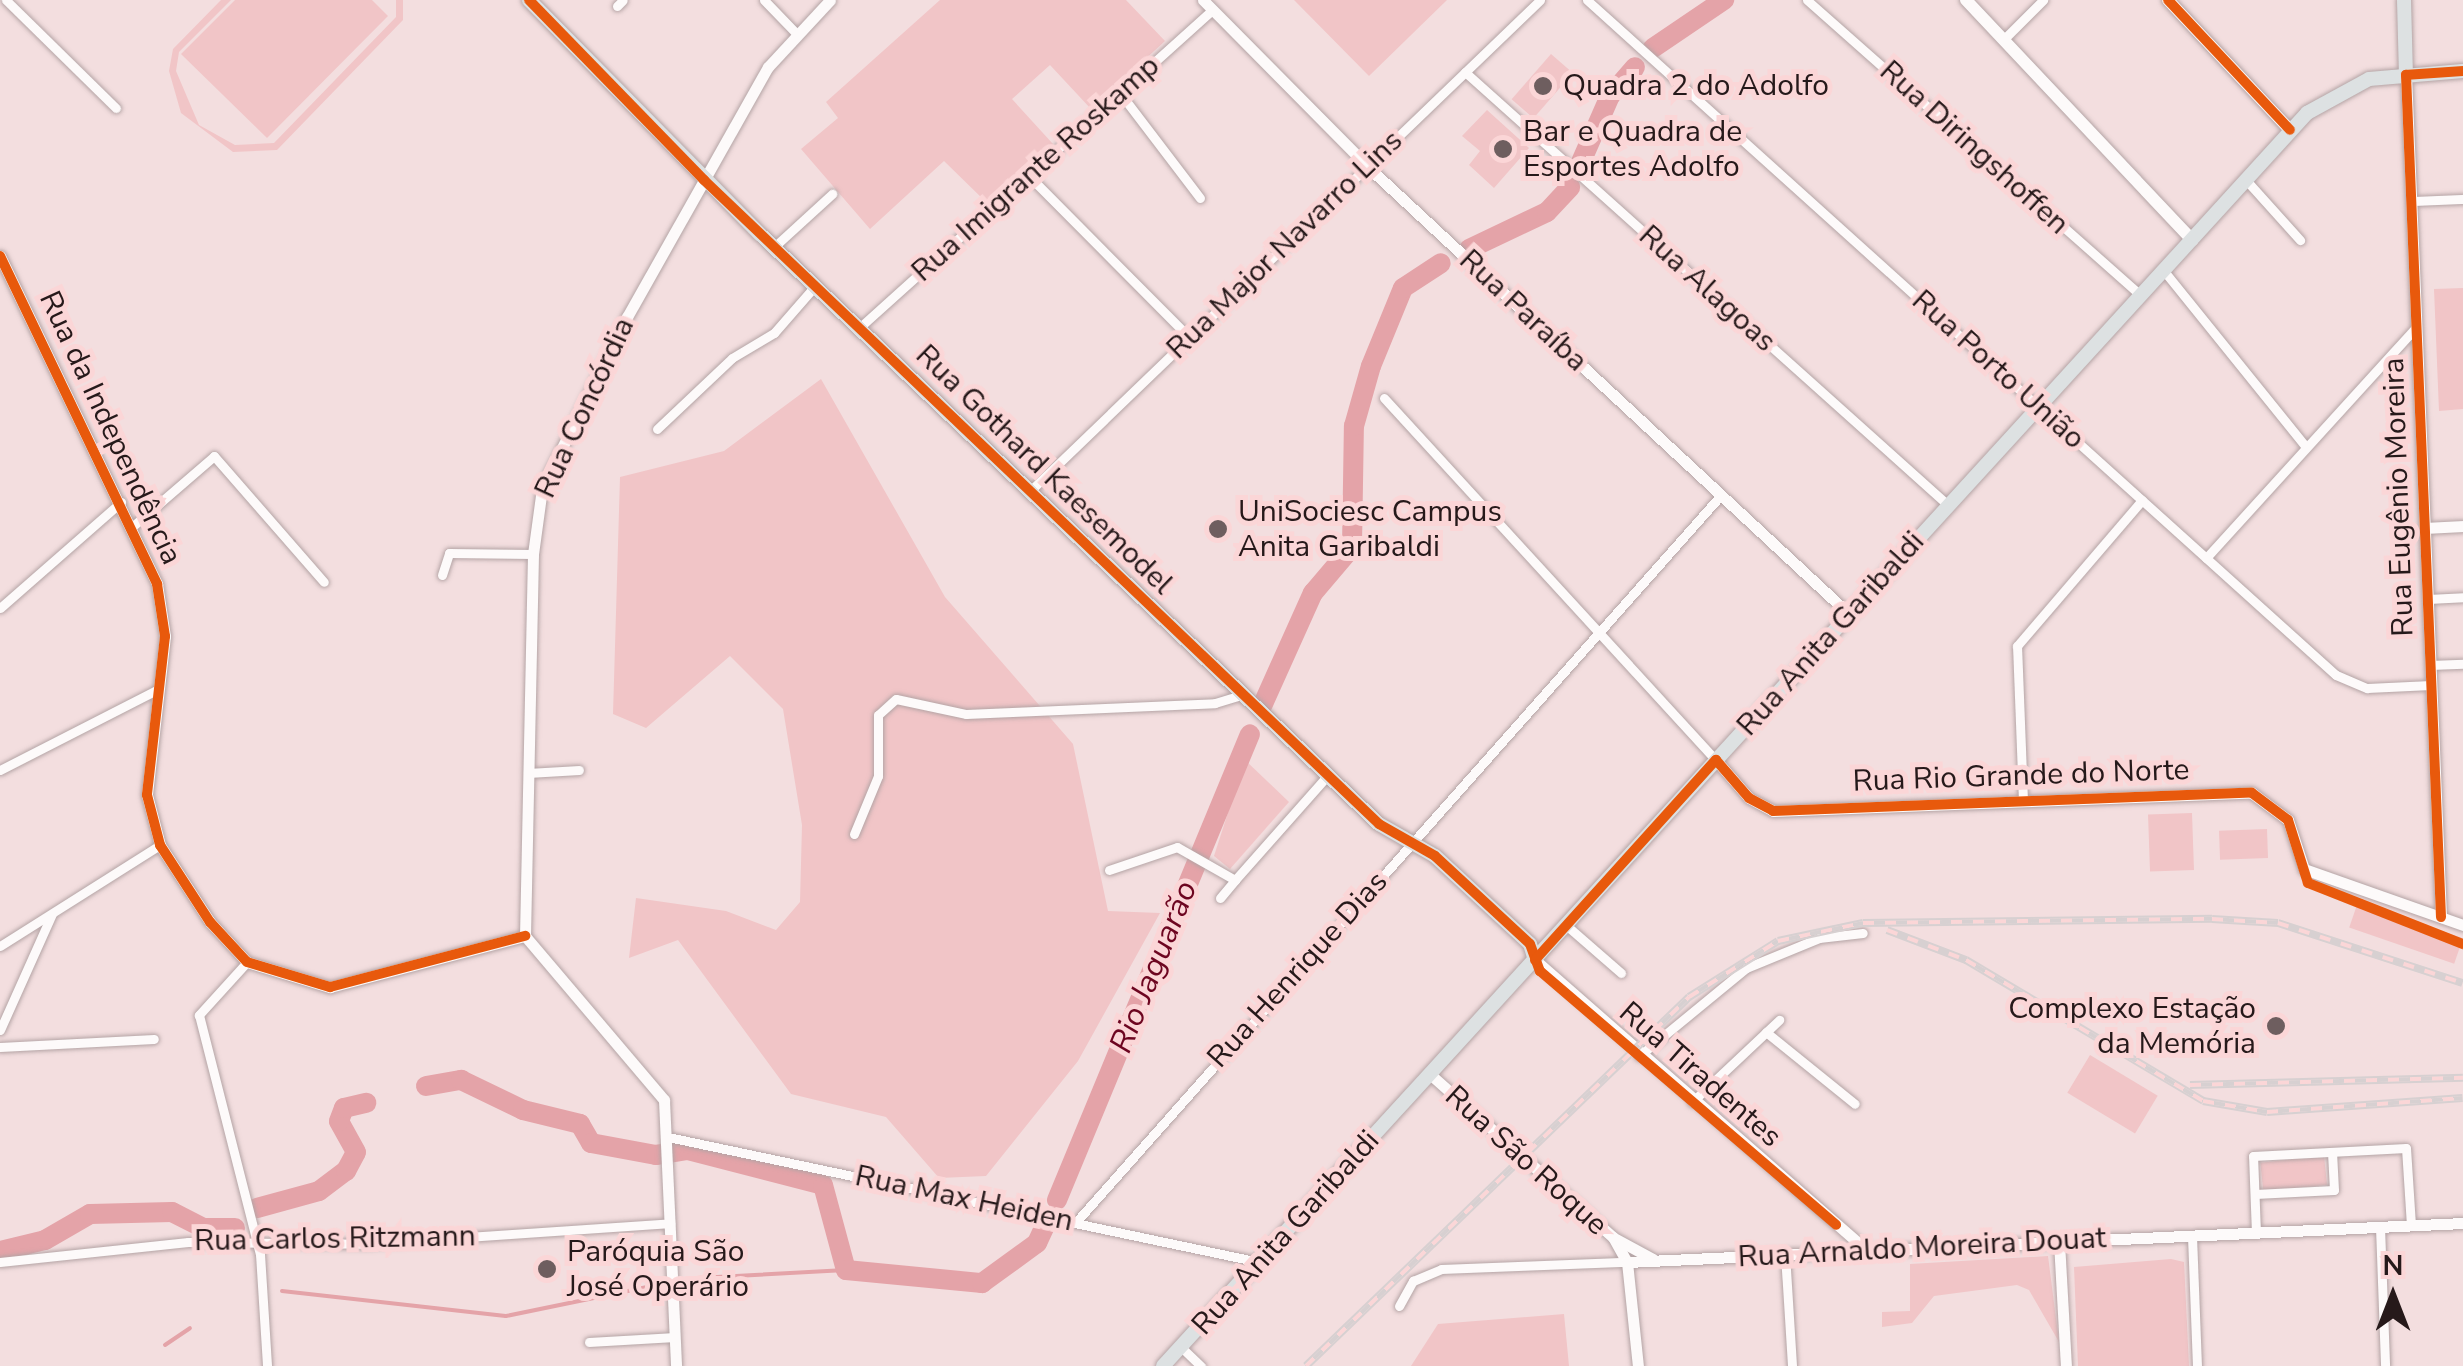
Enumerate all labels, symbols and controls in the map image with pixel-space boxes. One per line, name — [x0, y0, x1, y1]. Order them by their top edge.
street label: Rua Imigrante Roskamp — [905, 48, 1167, 290]
street label: Rua Diringshoffen — [1872, 54, 2076, 242]
place label: Quadra 2 do Adolfo — [1563, 68, 1829, 104]
marker: Quadra 2 do Adolfo — [1532, 75, 1554, 97]
place label: Bar e Quadra de Esportes Adolfo — [1523, 114, 1742, 184]
street label: Rua Major Navarro Lins — [1160, 123, 1410, 367]
marker: Bar e Quadra de Esportes Adolfo — [1492, 138, 1514, 160]
street label: Rua Alagoas — [1631, 218, 1783, 360]
street label: Rua Paraíba — [1452, 243, 1594, 379]
street label: Rua Porto União — [1904, 283, 2092, 457]
street label: Rua da Independência — [31, 286, 189, 570]
street label: Rua Concórdia — [528, 312, 642, 504]
street label: Rua Gothard Kaesemodel — [908, 338, 1180, 602]
street label: Rua Eugênio Moreira — [2376, 357, 2422, 637]
place label: UniSociesc Campus Anita Garibaldi — [1238, 494, 1502, 564]
marker: UniSociesc Campus Anita Garibaldi — [1207, 518, 1229, 540]
street label: Rua Anita Garibaldi — [1730, 524, 1932, 744]
street label: Rua Rio Grande do Norte — [1852, 752, 2190, 800]
street label: Rua Henrique Dias — [1200, 864, 1396, 1076]
water label: Rio Jaguarão — [1102, 875, 1206, 1059]
place label: Complexo Estação da Memória — [2008, 991, 2256, 1062]
street label: Rua Tiradentes — [1611, 995, 1789, 1155]
marker: Complexo Estação da Memória — [2265, 1015, 2287, 1037]
street label: Rua São Roque — [1437, 1079, 1615, 1243]
street label: Rua Anita Garibaldi — [1185, 1123, 1387, 1343]
street label: Rua Max Heiden — [852, 1158, 1076, 1240]
street label: Rua Carlos Ritzmann — [194, 1219, 476, 1259]
street label: Rua Arnaldo Moreira Douat — [1737, 1220, 2107, 1276]
place label: Paróquia São José Operário — [567, 1234, 749, 1304]
north arrow — [2343, 1246, 2443, 1346]
text: N — [2383, 1247, 2403, 1285]
marker: Paróquia São José Operário — [536, 1258, 558, 1280]

